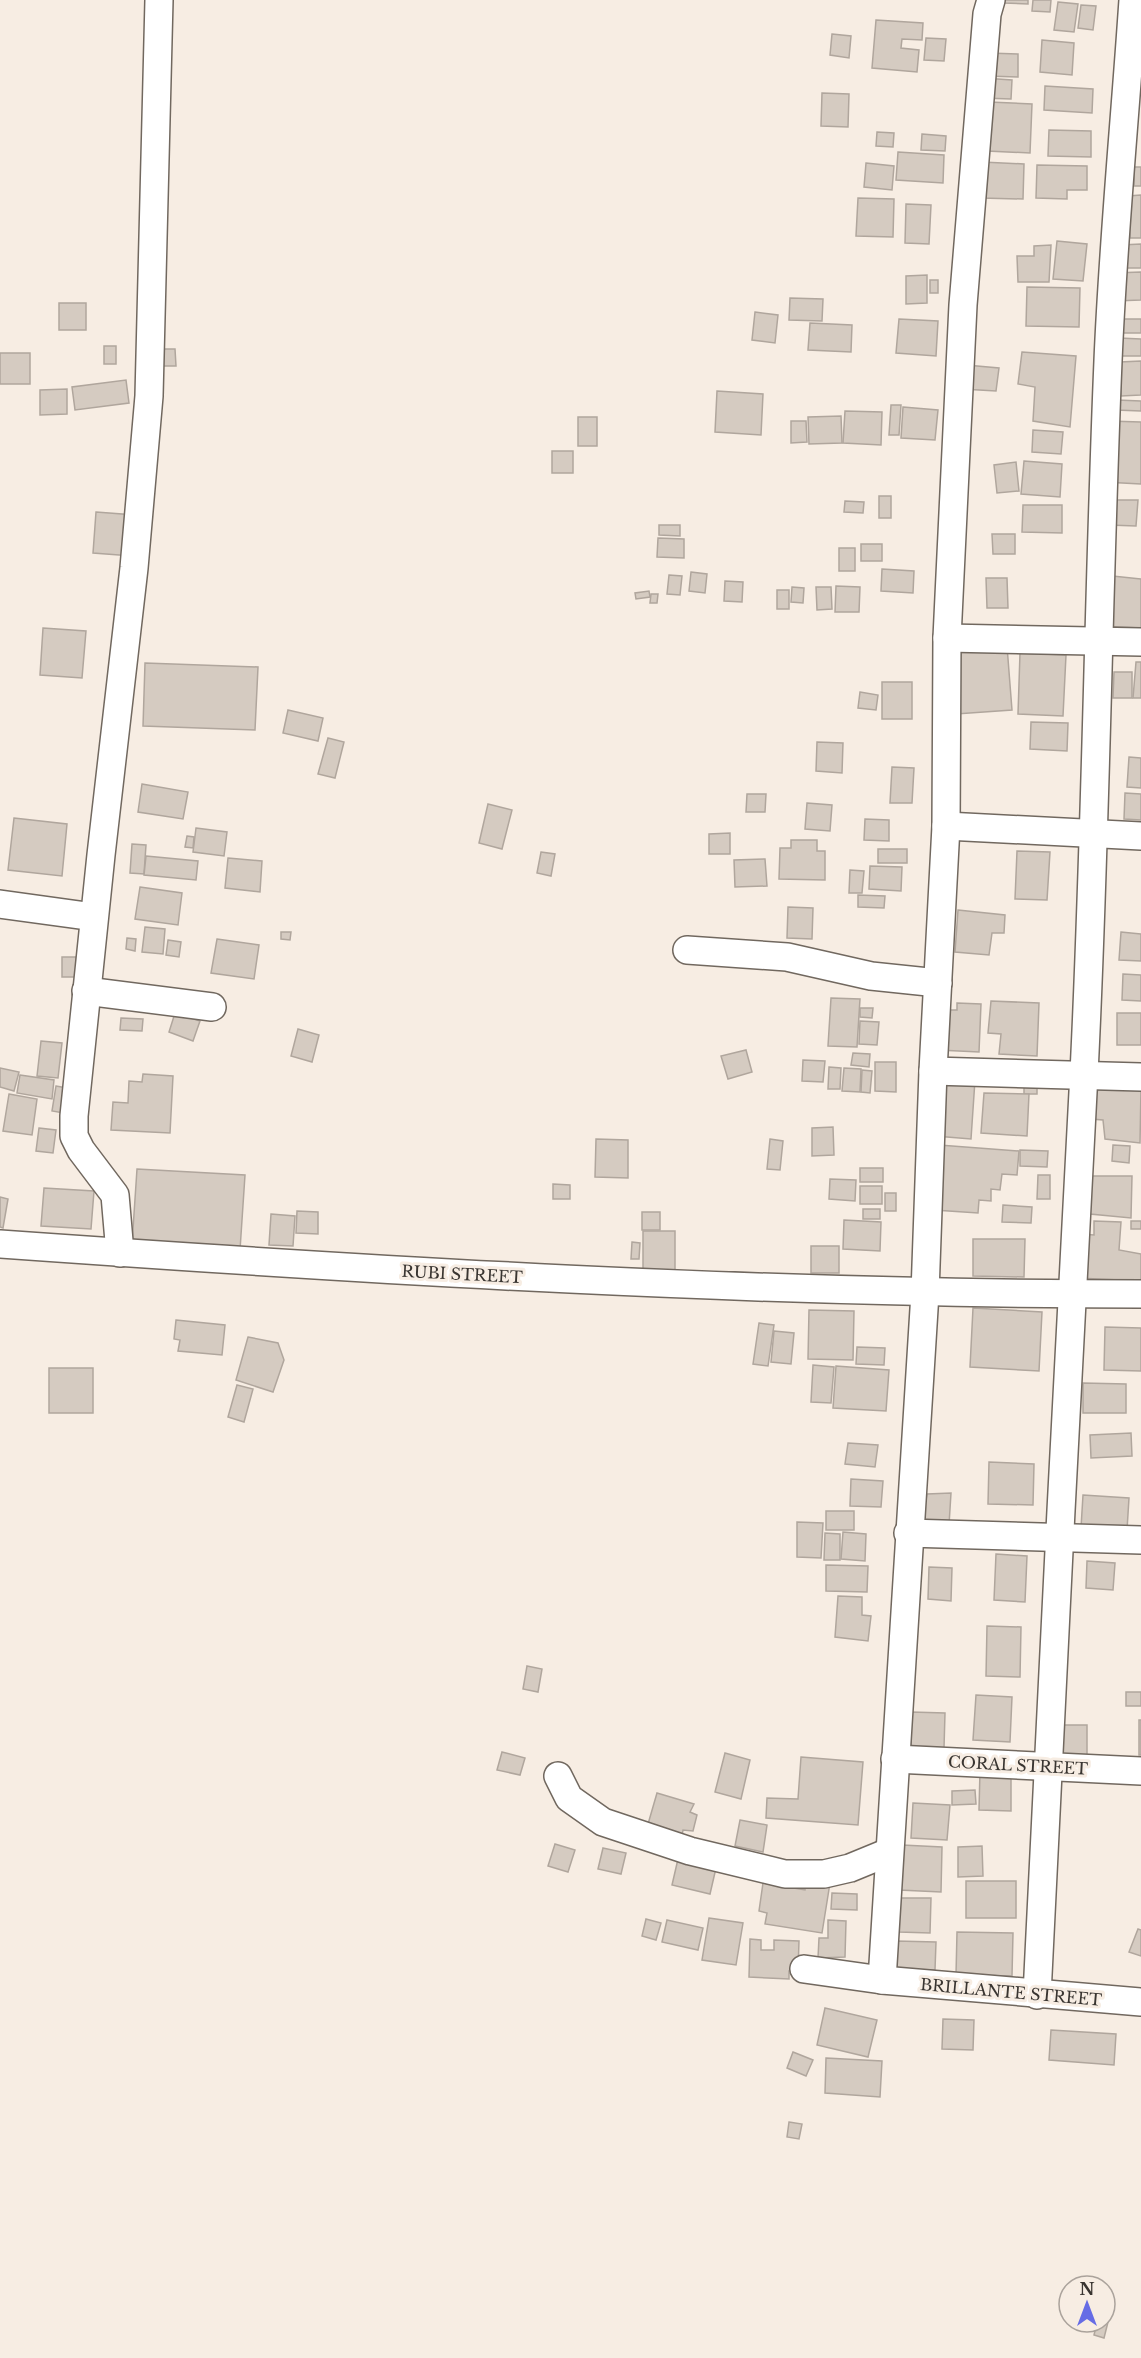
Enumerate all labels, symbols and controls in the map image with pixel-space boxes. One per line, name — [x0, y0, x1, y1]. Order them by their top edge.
street label: RUBI STREET — [401, 1261, 523, 1287]
street label: CORAL STREET — [947, 1751, 1089, 1779]
street label: BRILLANTE STREET — [919, 1974, 1103, 2010]
north arrow — [1057, 2274, 1117, 2334]
text: N — [1079, 2279, 1095, 2299]

